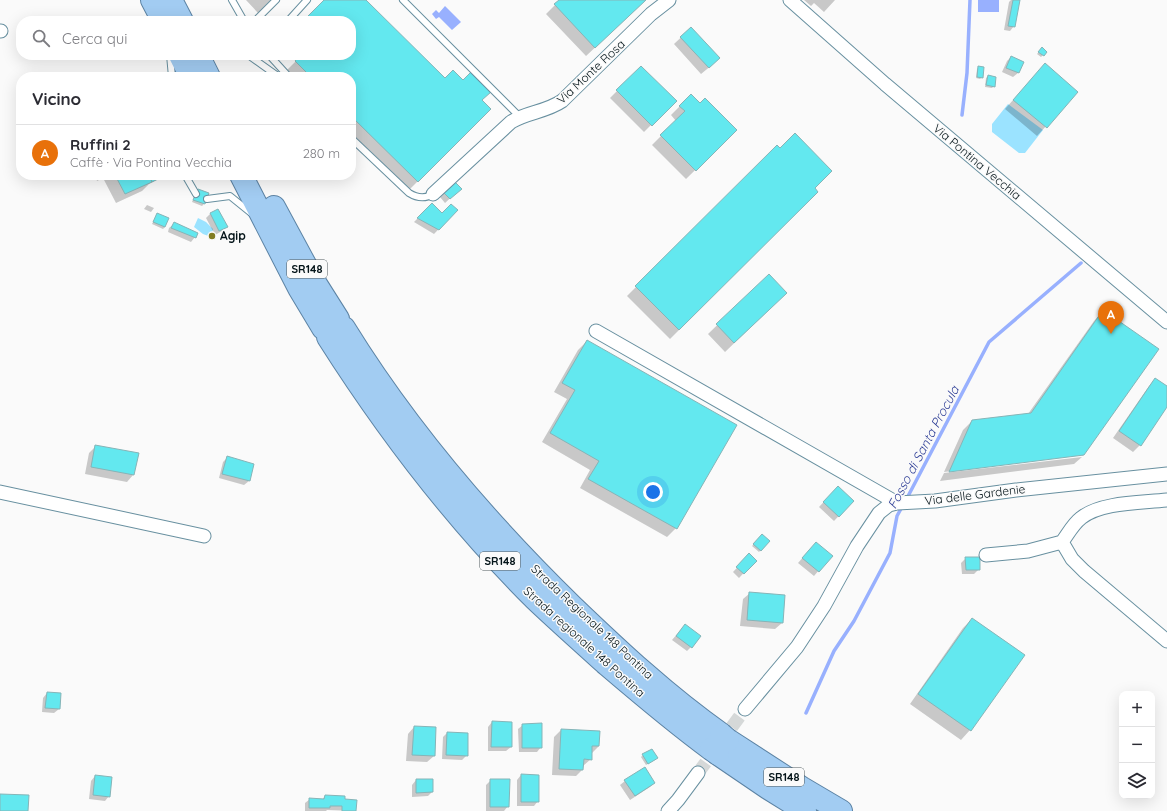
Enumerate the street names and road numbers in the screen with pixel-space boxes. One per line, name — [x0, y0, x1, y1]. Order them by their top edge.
street label: Via Monte Rosa — [554, 36, 628, 107]
street label: Via Pontina Vecchia — [930, 121, 1024, 203]
road number: SR148 — [287, 260, 327, 278]
street label: Via delle Gardenie — [924, 481, 1026, 508]
road number: SR148 — [480, 552, 520, 570]
street label: Strada Regionale 148 Pontina — [528, 561, 657, 682]
street label: Strada regionale 148 Pontina — [521, 583, 648, 700]
road number: SR148 — [764, 768, 804, 786]

